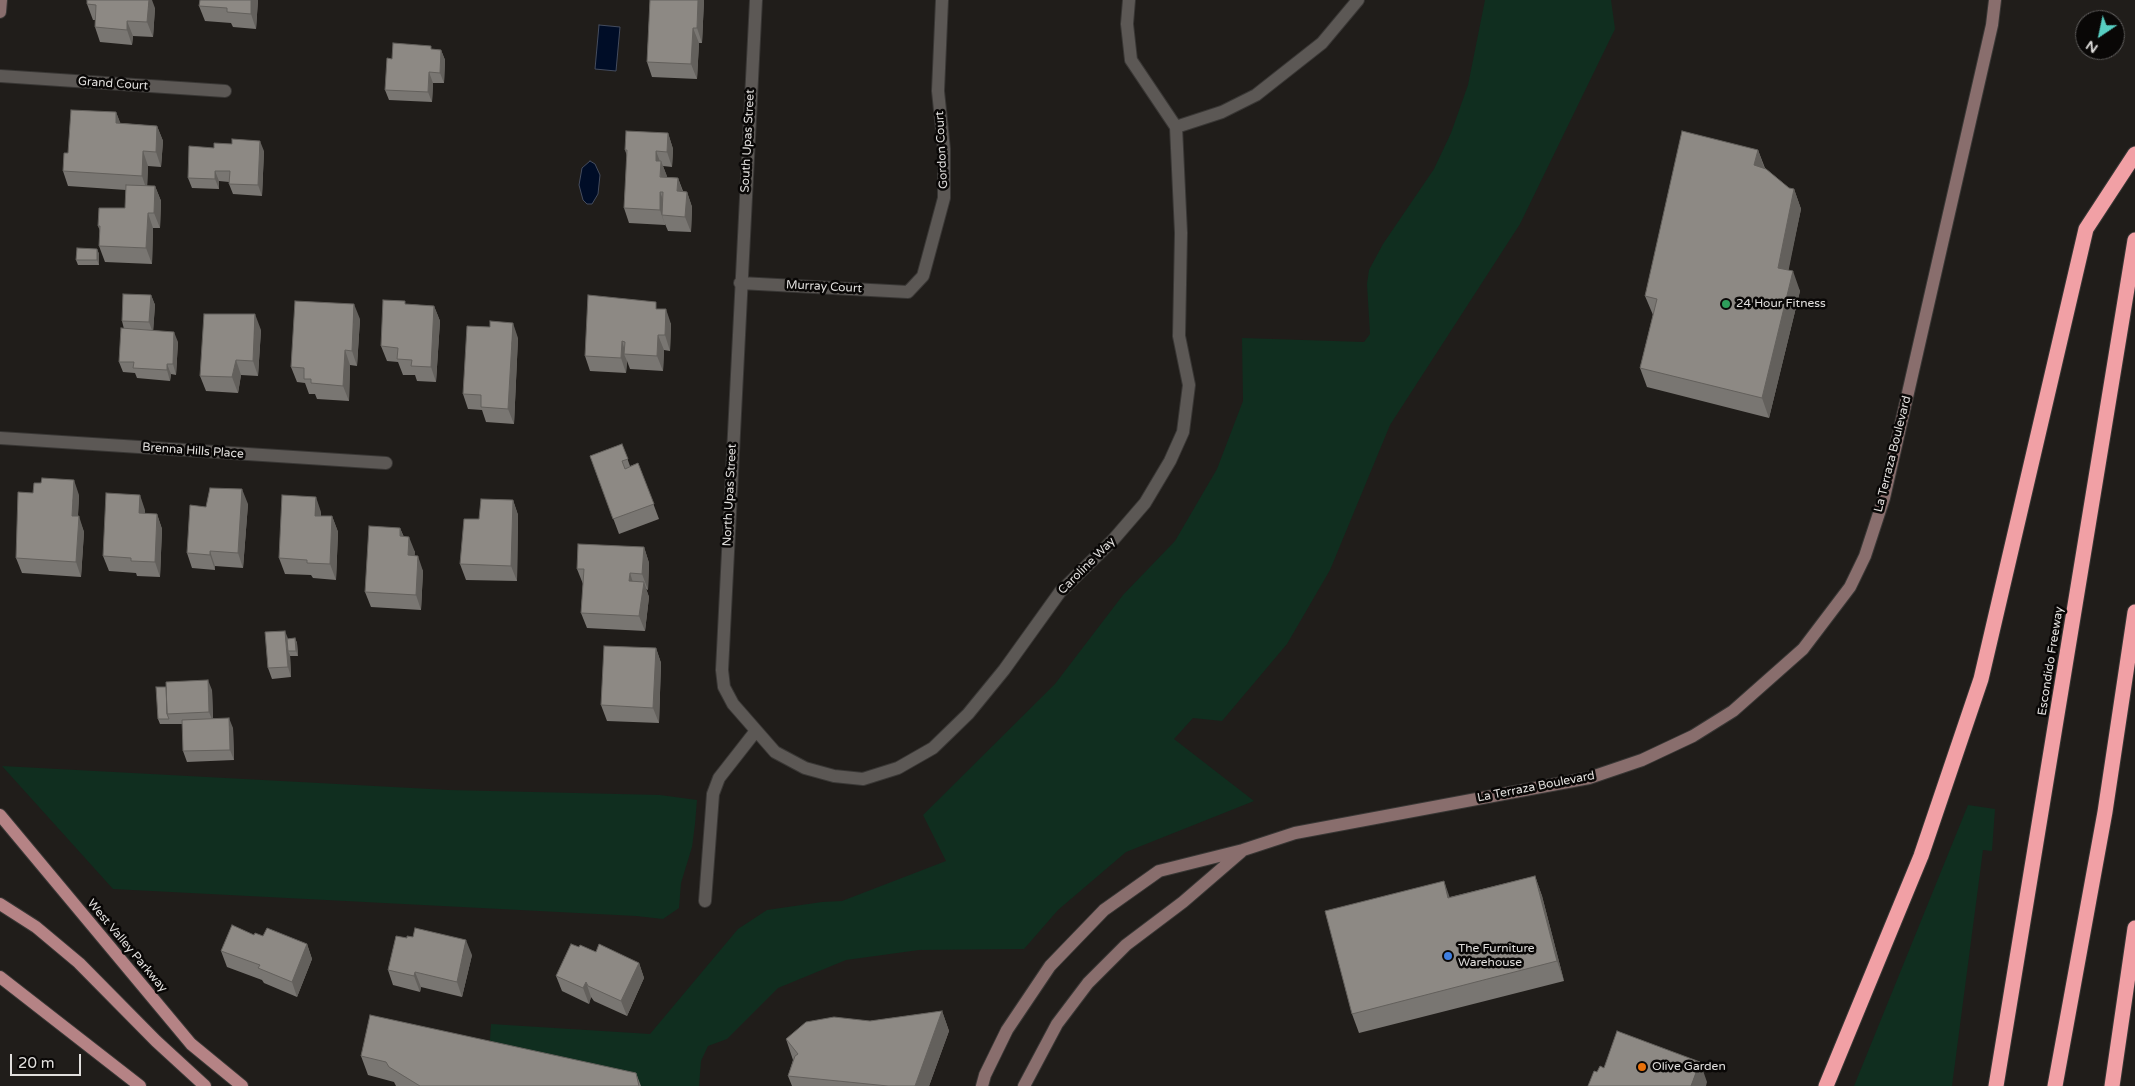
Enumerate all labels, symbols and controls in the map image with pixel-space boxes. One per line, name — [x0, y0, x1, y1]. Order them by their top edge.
north arrow — [2075, 10, 2125, 60]
text: N — [2082, 37, 2101, 57]
street label: Grand Court — [77, 74, 149, 94]
street label: South Upas Street — [738, 89, 758, 193]
street label: Gordon Court — [933, 111, 951, 189]
street label: Murray Court — [786, 278, 862, 296]
place label: 24 Hour Fitness — [1736, 297, 1826, 311]
marker: 24 Hour Fitness — [1720, 298, 1732, 310]
street label: La Terraza Boulevard — [1872, 394, 1914, 514]
street label: Brenna Hills Place — [142, 440, 244, 462]
street label: North Upas Street — [720, 443, 740, 547]
street label: Caroline Way — [1055, 534, 1119, 598]
street label: Escondido Freeway — [2035, 605, 2067, 717]
street label: La Terraza Boulevard — [1476, 769, 1596, 805]
street label: West Valley Parkway — [84, 897, 170, 995]
place label: The Furniture Warehouse — [1458, 942, 1535, 970]
marker: The Furniture Warehouse — [1442, 950, 1454, 962]
scale bar — [12, 1044, 84, 1076]
text: 20 m — [18, 1054, 55, 1072]
place label: Olive Garden — [1652, 1060, 1726, 1074]
marker: Olive Garden — [1636, 1061, 1648, 1073]

